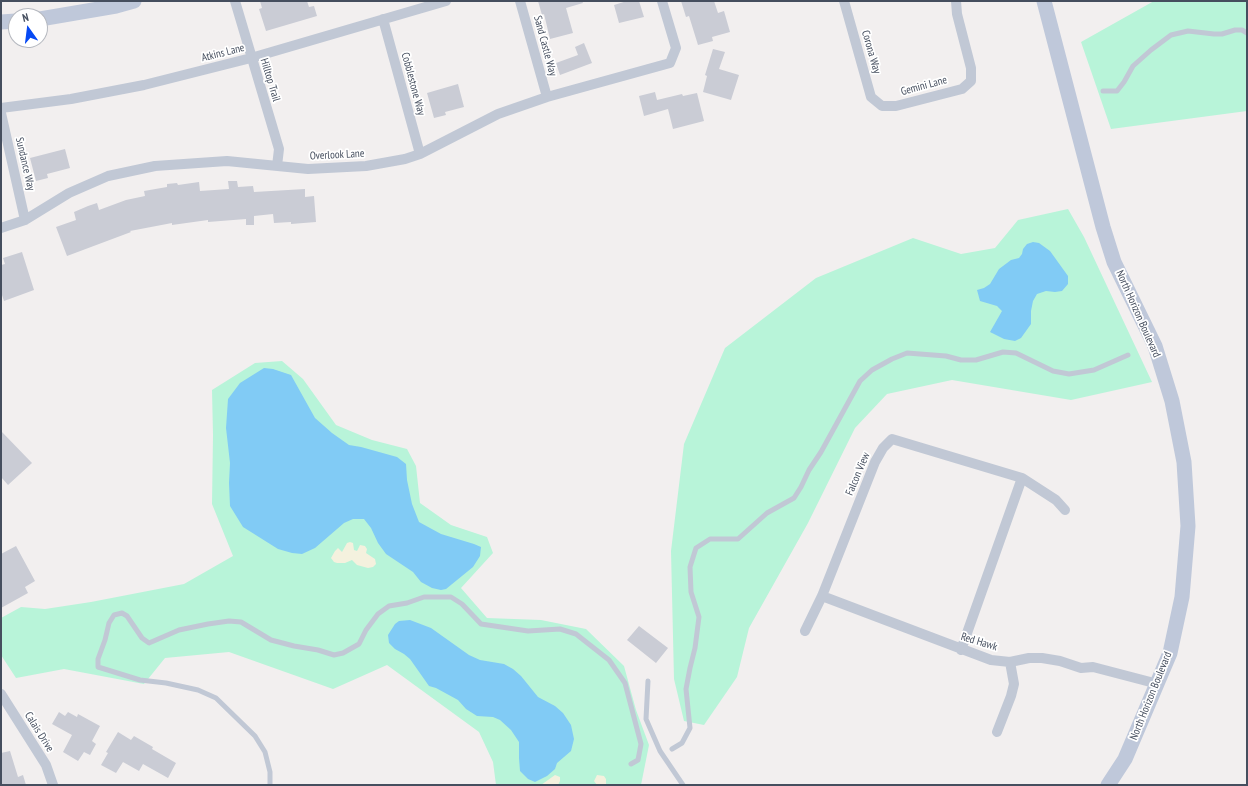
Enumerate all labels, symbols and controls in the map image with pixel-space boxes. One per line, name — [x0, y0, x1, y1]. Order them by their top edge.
north arrow — [8, 8, 48, 48]
text: N — [21, 10, 30, 25]
street label: Sand Castle Way — [531, 14, 559, 78]
street label: Corona Way — [859, 29, 883, 75]
street label: Atkins Lane — [200, 41, 246, 65]
street label: Cobblestone Way — [398, 51, 428, 117]
street label: Hilltop Trail — [257, 57, 283, 103]
street label: Gemini Lane — [899, 74, 949, 98]
street label: Sundance Way — [12, 136, 38, 192]
street label: Overlook Lane — [309, 147, 365, 163]
street label: North Horizon Boulevard — [1113, 268, 1163, 360]
street label: Falcon View — [843, 450, 873, 498]
street label: Red Hawk — [959, 630, 999, 654]
street label: North Horizon Boulevard — [1127, 650, 1175, 742]
street label: Calais Drive — [22, 710, 56, 754]

